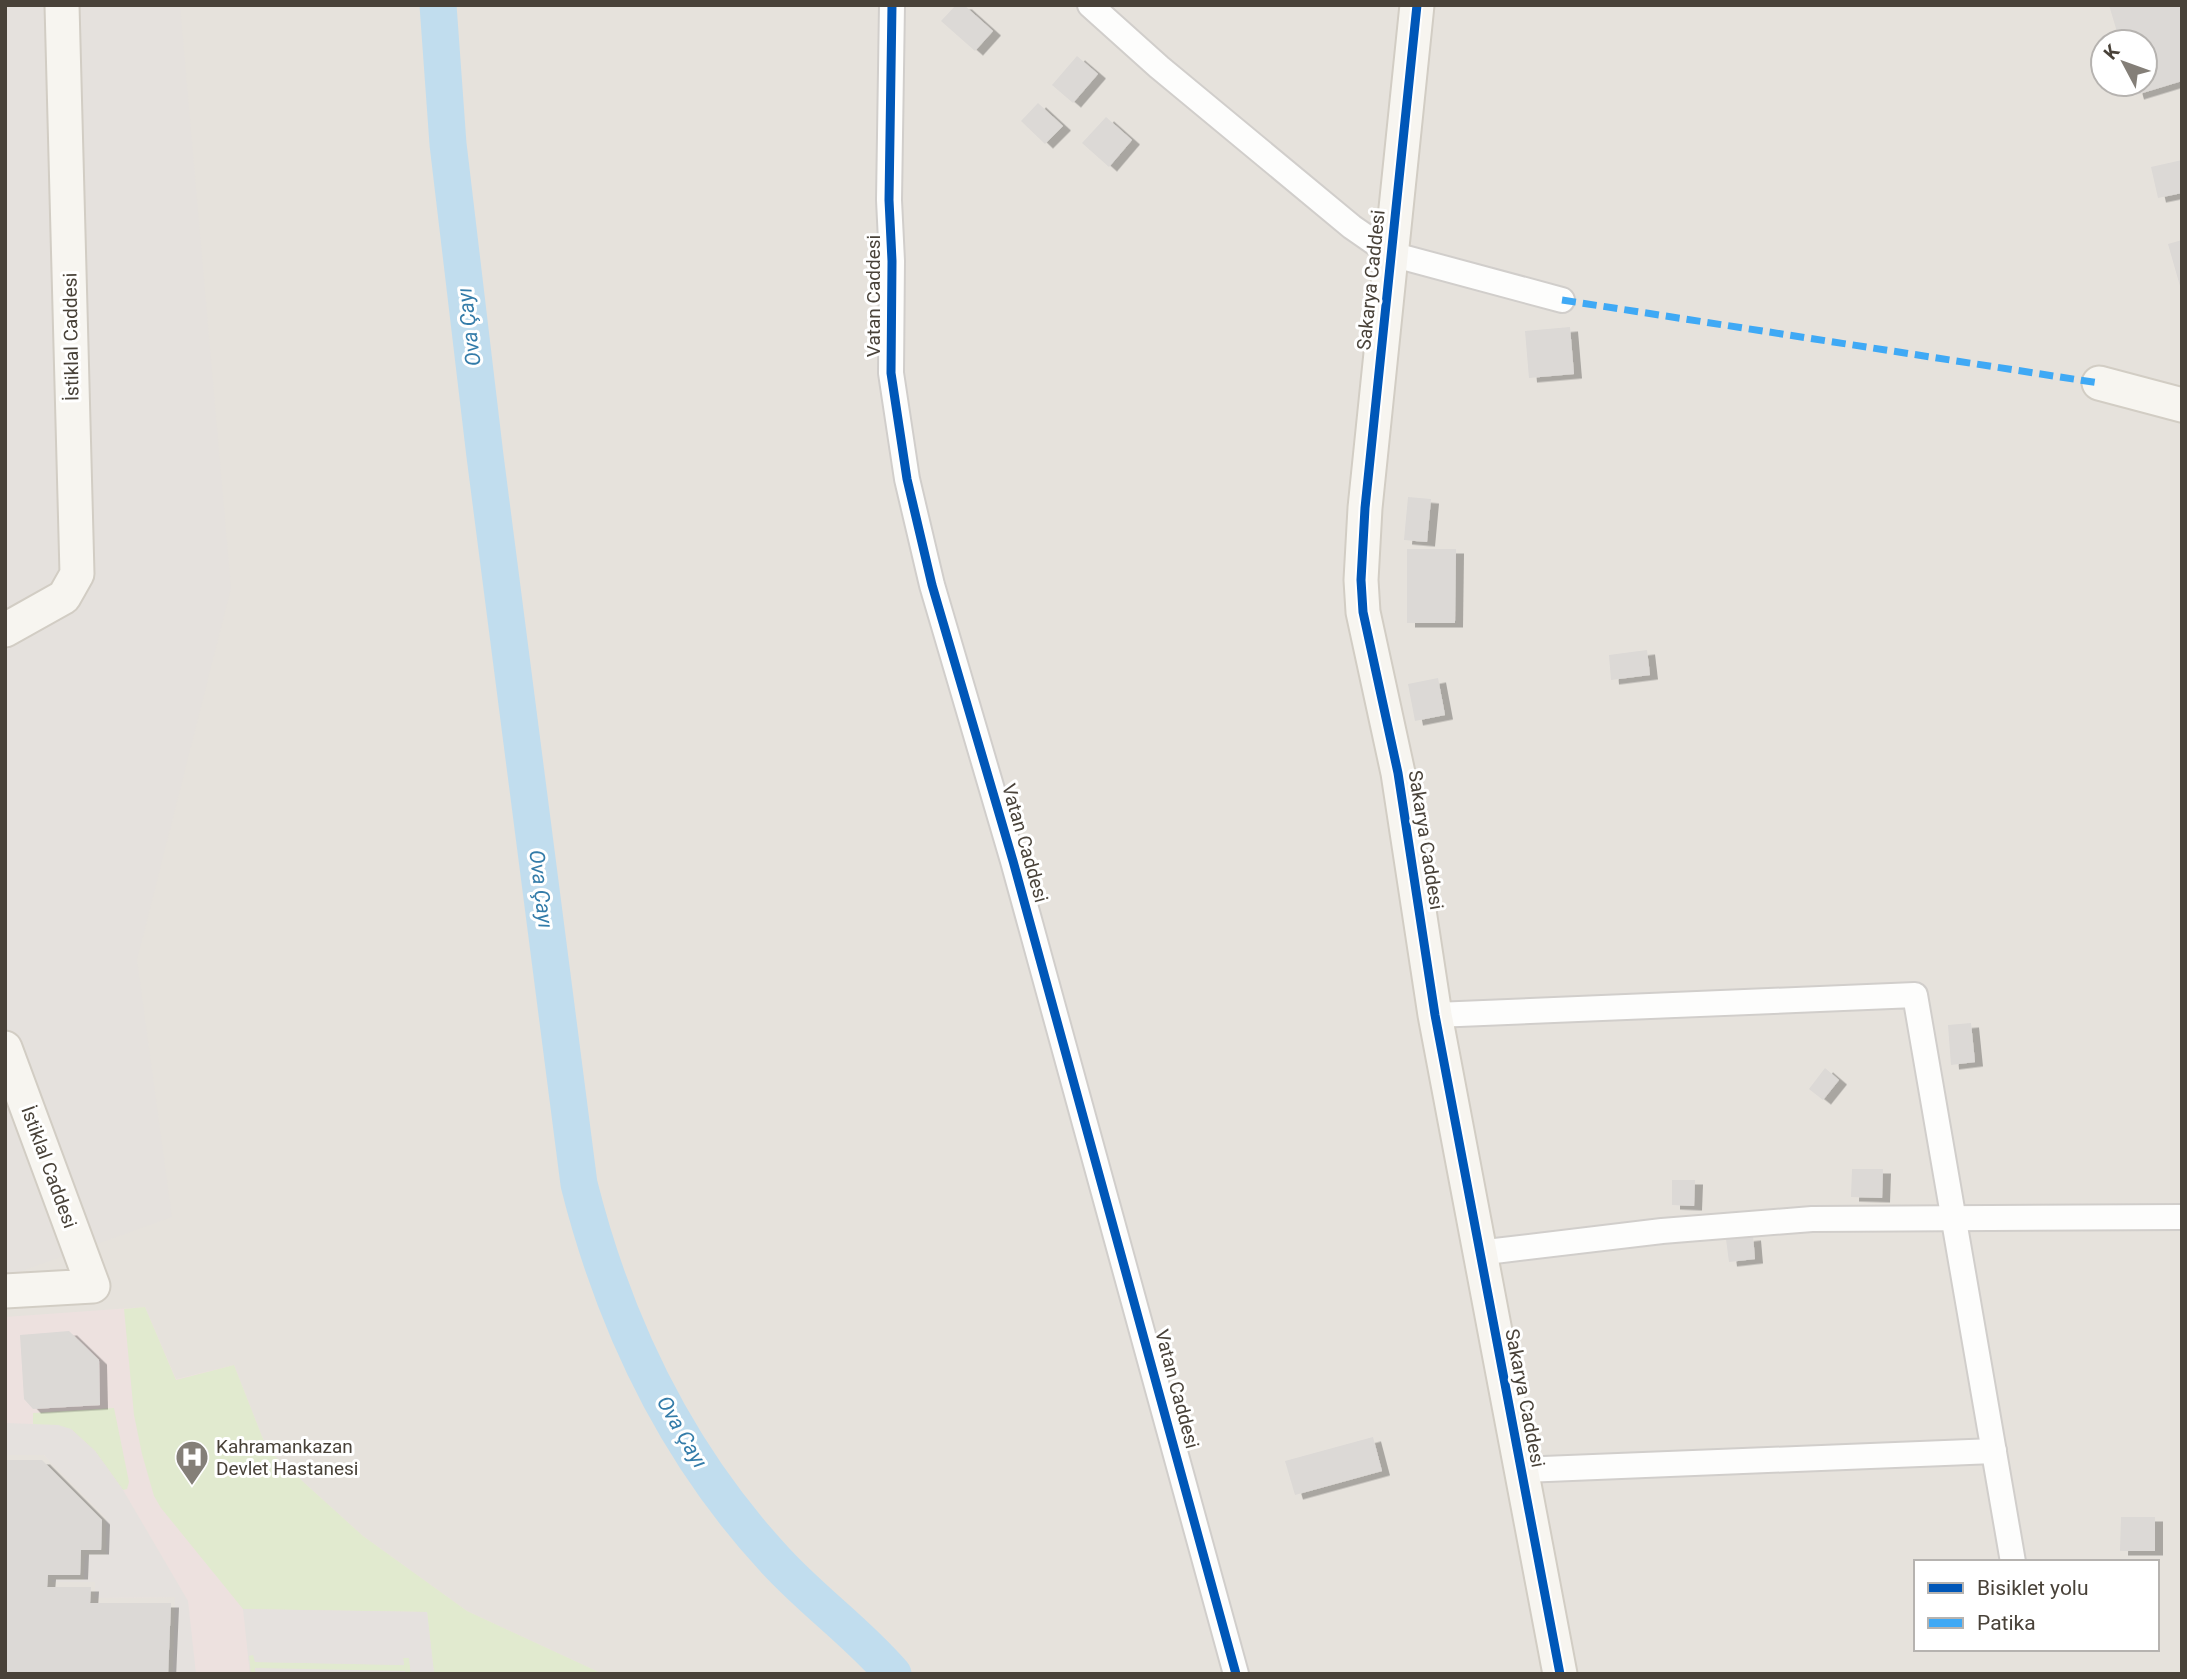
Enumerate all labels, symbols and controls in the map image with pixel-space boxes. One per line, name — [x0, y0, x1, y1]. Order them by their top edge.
north arrow — [2089, 28, 2159, 98]
text: K — [2099, 39, 2125, 64]
street label: Sakarya Caddesi — [1352, 209, 1390, 351]
street label: Vatan Caddesi — [862, 235, 885, 357]
street label: İstiklal Caddesi — [58, 273, 84, 401]
water label: Ova Çayı — [452, 286, 486, 368]
street label: Sakarya Caddesi — [1404, 769, 1448, 911]
street label: Vatan Caddesi — [997, 781, 1053, 905]
water label: Ova Çayı — [524, 848, 558, 930]
street label: İstiklal Caddesi — [16, 1103, 82, 1231]
street label: Vatan Caddesi — [1150, 1327, 1204, 1451]
street label: Sakarya Caddesi — [1500, 1327, 1550, 1469]
water label: Ova Çayı — [652, 1392, 712, 1472]
place label: Kahramankazan Devlet Hastanesi — [216, 1435, 359, 1480]
hospital icon: Kahramankazan Devlet Hastanesi — [173, 1438, 211, 1487]
legend — [1914, 1560, 2159, 1651]
text: Bisiklet yolu — [1977, 1576, 2089, 1600]
text: Patika — [1977, 1611, 2036, 1635]

